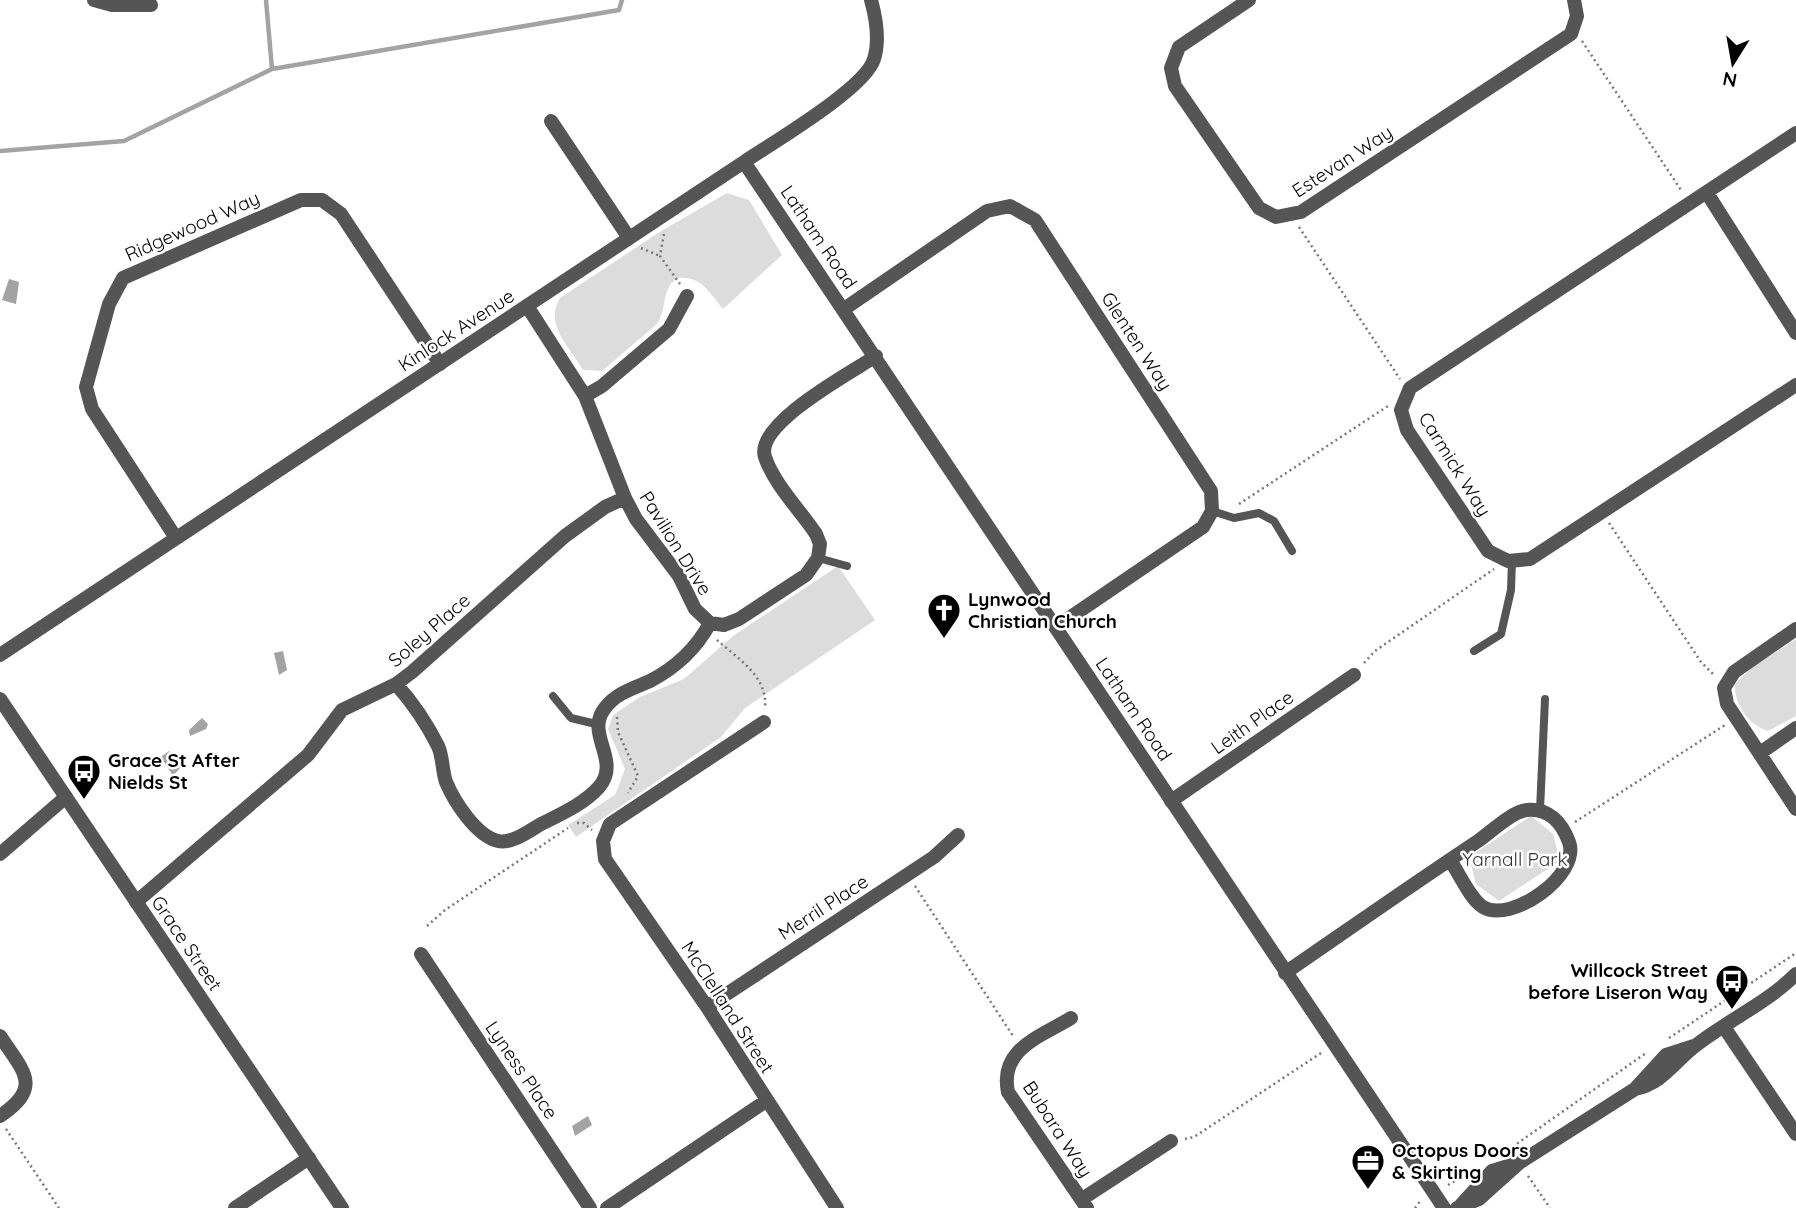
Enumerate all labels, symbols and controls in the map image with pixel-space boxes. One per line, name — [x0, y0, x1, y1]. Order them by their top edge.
north arrow — [1698, 28, 1768, 98]
text: N — [1721, 67, 1739, 93]
street label: Estevan Way — [1287, 120, 1397, 202]
street label: Latham Road — [775, 181, 863, 293]
street label: Ridgewood Way — [121, 186, 263, 266]
street label: Kinlock Avenue — [393, 284, 519, 376]
street label: Glenten Way — [1096, 287, 1178, 395]
street label: Carmick Way — [1413, 407, 1497, 521]
street label: Pavilion Drive — [634, 486, 718, 600]
place label: Lynwood Christian Church — [968, 587, 1117, 633]
street label: Soley Place — [383, 588, 475, 672]
church icon: Lynwood Christian Church — [925, 591, 963, 640]
street label: Latham Road — [1090, 653, 1178, 765]
street label: Leith Place — [1206, 685, 1298, 759]
place label: Grace St After Nields St — [108, 748, 240, 794]
bus stop icon: Grace St After Nields St — [65, 752, 103, 801]
park label: Yarnall Park — [1462, 847, 1568, 871]
street label: Merril Place — [773, 869, 873, 945]
street label: Grace Street — [146, 891, 228, 995]
street label: McClelland Street — [676, 936, 780, 1078]
place label: Willcock Street before Liseron Way — [1528, 958, 1708, 1004]
bus stop icon: Willcock Street before Liseron Way — [1713, 962, 1751, 1011]
street label: Lyness Place — [480, 1016, 564, 1124]
street label: Bubara Way — [1018, 1076, 1098, 1182]
place label: Octopus Doors & Skirting — [1392, 1138, 1528, 1184]
office icon: Octopus Doors & Skirting — [1349, 1142, 1387, 1191]

